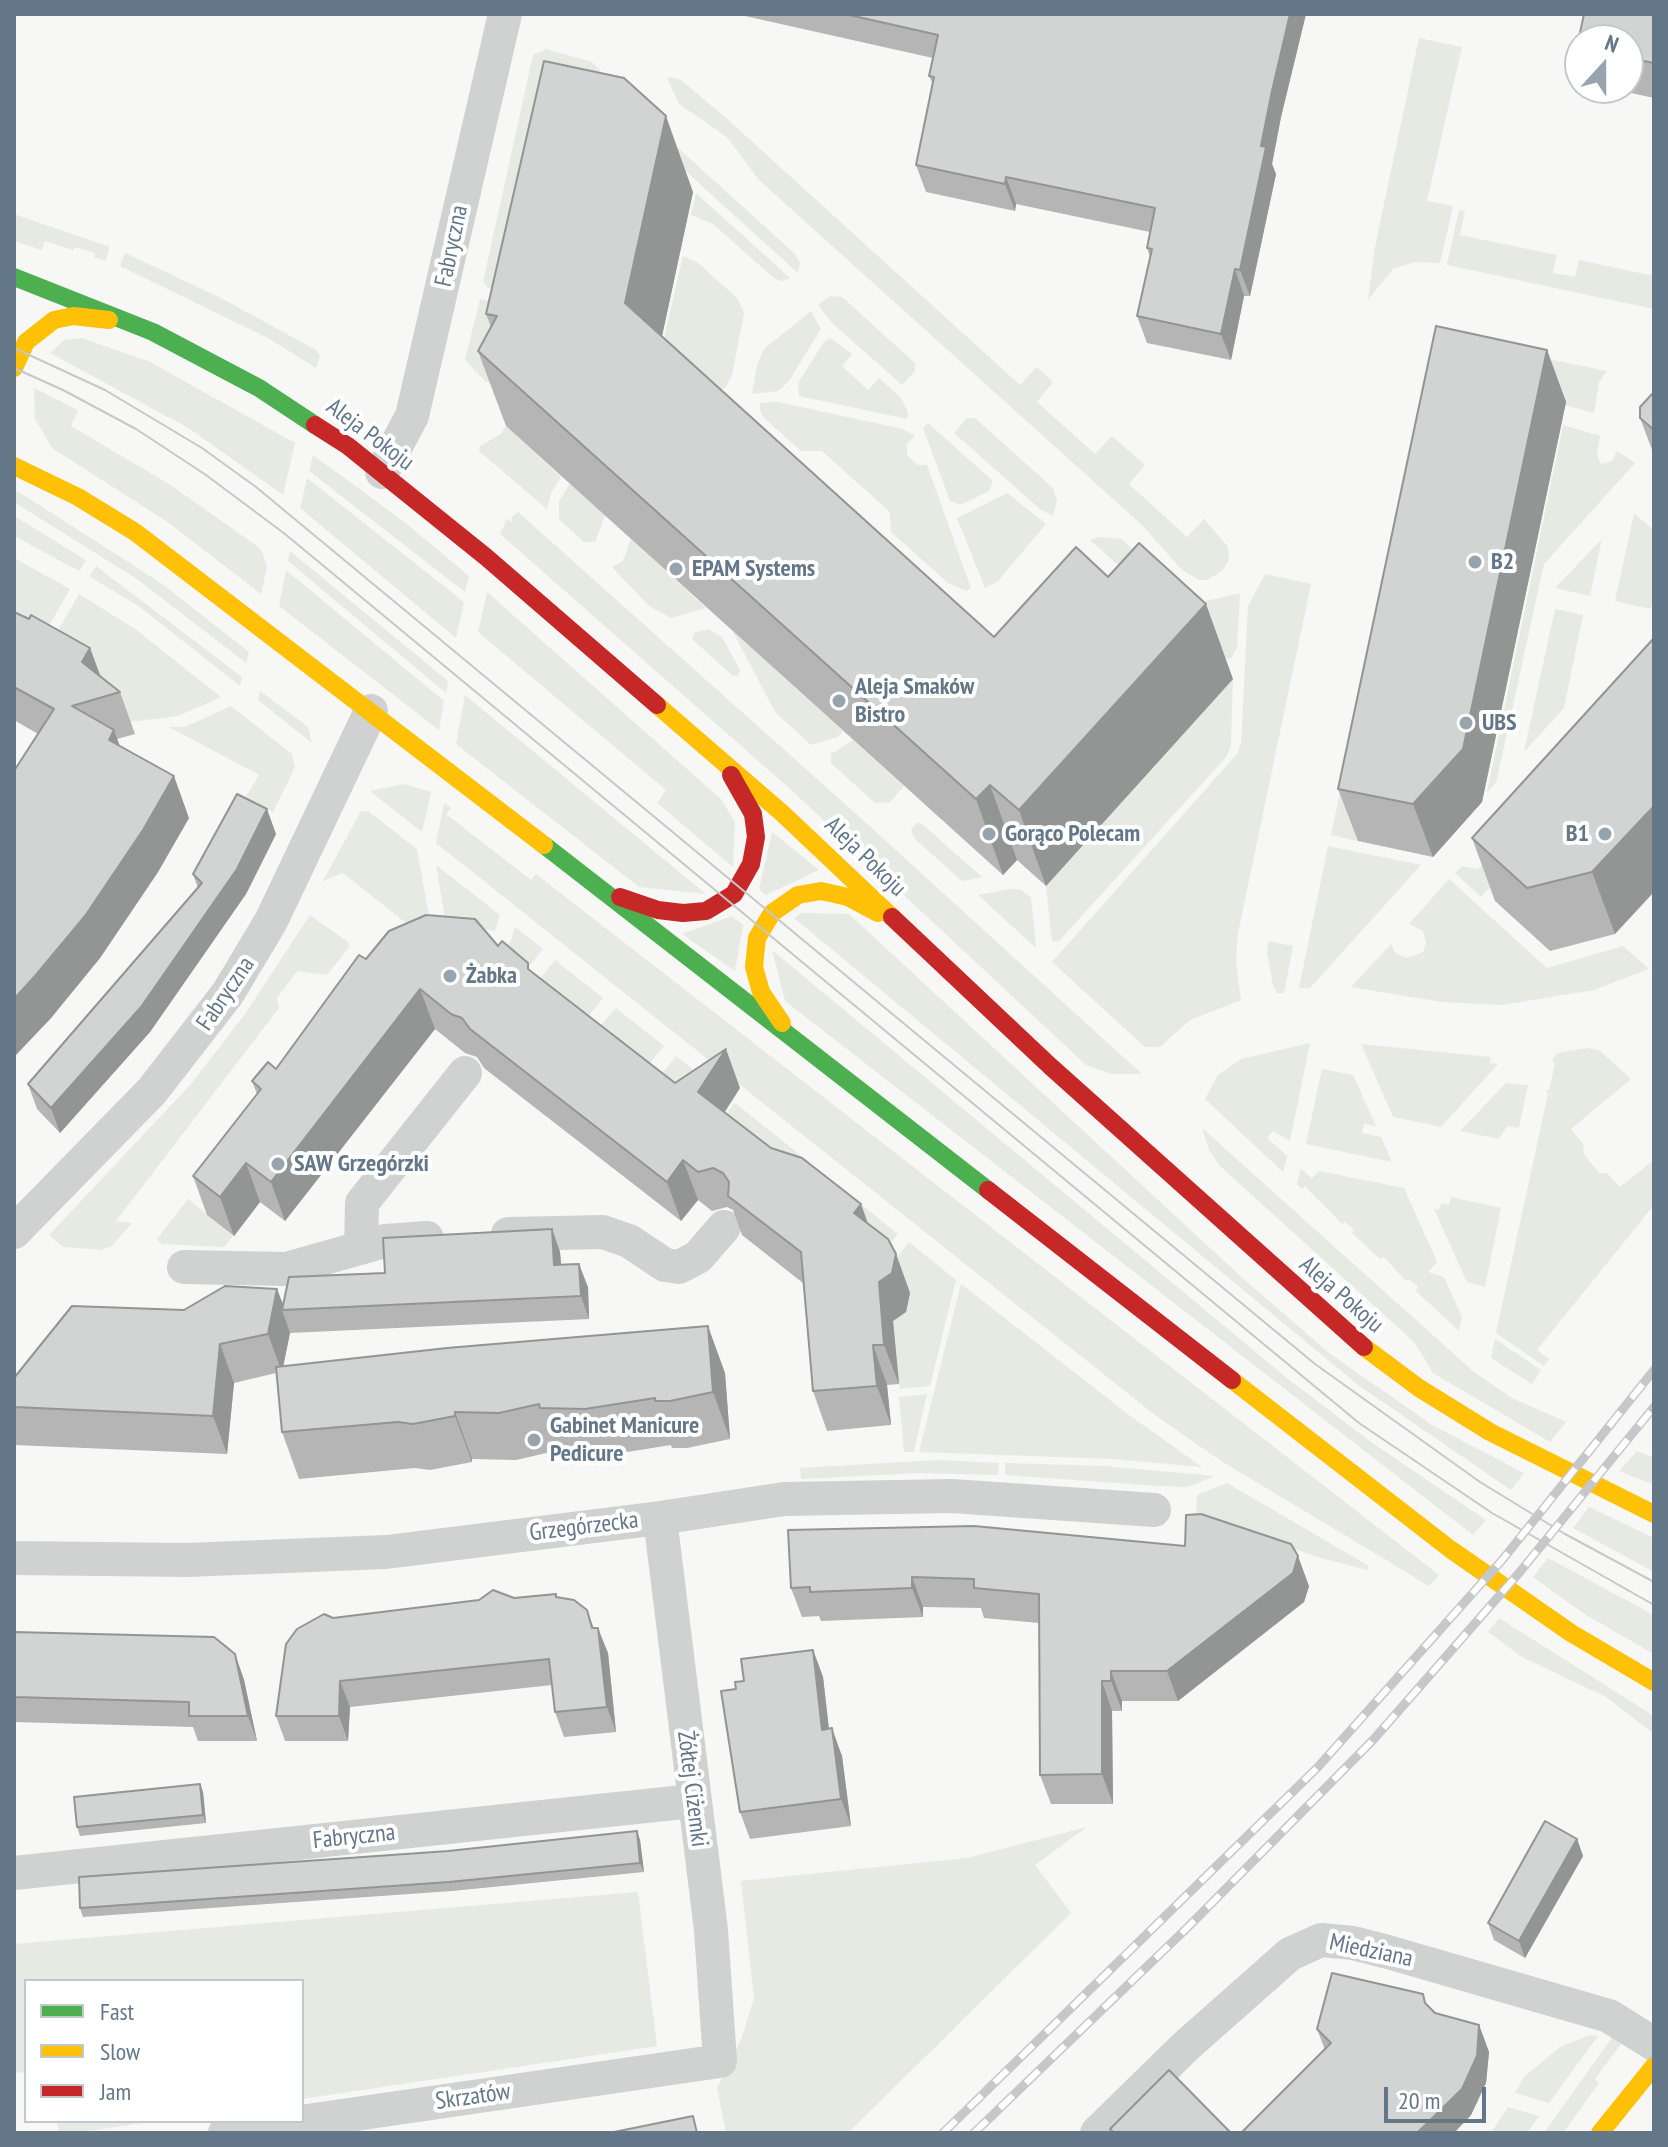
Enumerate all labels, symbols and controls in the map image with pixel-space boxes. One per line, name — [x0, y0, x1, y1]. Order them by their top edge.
north arrow — [1564, 24, 1644, 104]
text: N — [1601, 28, 1622, 59]
street label: Fabryczna — [429, 203, 475, 289]
street label: Aleja Pokoju — [321, 393, 419, 477]
place label: B2 — [1491, 548, 1514, 576]
marker: B2 — [1466, 553, 1484, 571]
place label: EPAM Systems — [692, 555, 815, 583]
marker: EPAM Systems — [667, 560, 685, 578]
place label: Aleja Smaków Bistro — [855, 673, 974, 729]
marker: Aleja Smaków Bistro — [830, 692, 848, 710]
place label: UBS — [1482, 709, 1517, 737]
marker: UBS — [1457, 714, 1475, 732]
street label: Aleja Pokoju — [818, 811, 912, 903]
place label: Gorąco Polecam — [1005, 820, 1140, 848]
place label: B1 — [1566, 820, 1589, 848]
marker: Gorąco Polecam — [980, 825, 998, 843]
marker: B1 — [1596, 825, 1614, 843]
street label: Fabryczna — [191, 952, 261, 1036]
place label: Żabka — [466, 962, 517, 990]
marker: Żabka — [441, 967, 459, 985]
place label: SAW Grzegórzki — [294, 1150, 429, 1178]
marker: SAW Grzegórzki — [269, 1155, 287, 1173]
street label: Aleja Pokoju — [1293, 1251, 1389, 1339]
place label: Gabinet Manicure Pedicure — [550, 1412, 699, 1468]
marker: Gabinet Manicure Pedicure — [525, 1431, 543, 1449]
street label: Grzegórzecka — [528, 1506, 640, 1548]
street label: Żółtej Ciżemki — [671, 1729, 713, 1849]
street label: Fabryczna — [311, 1818, 397, 1856]
street label: Miedziana — [1327, 1928, 1415, 1974]
legend — [24, 1979, 304, 2123]
text: Fast — [100, 1996, 134, 2027]
text: Slow — [100, 2036, 140, 2067]
scale bar — [1388, 2071, 1490, 2121]
text: Jam — [100, 2076, 131, 2107]
street label: Skrzatów — [434, 2078, 512, 2116]
text: 20 m — [1398, 2085, 1440, 2116]

